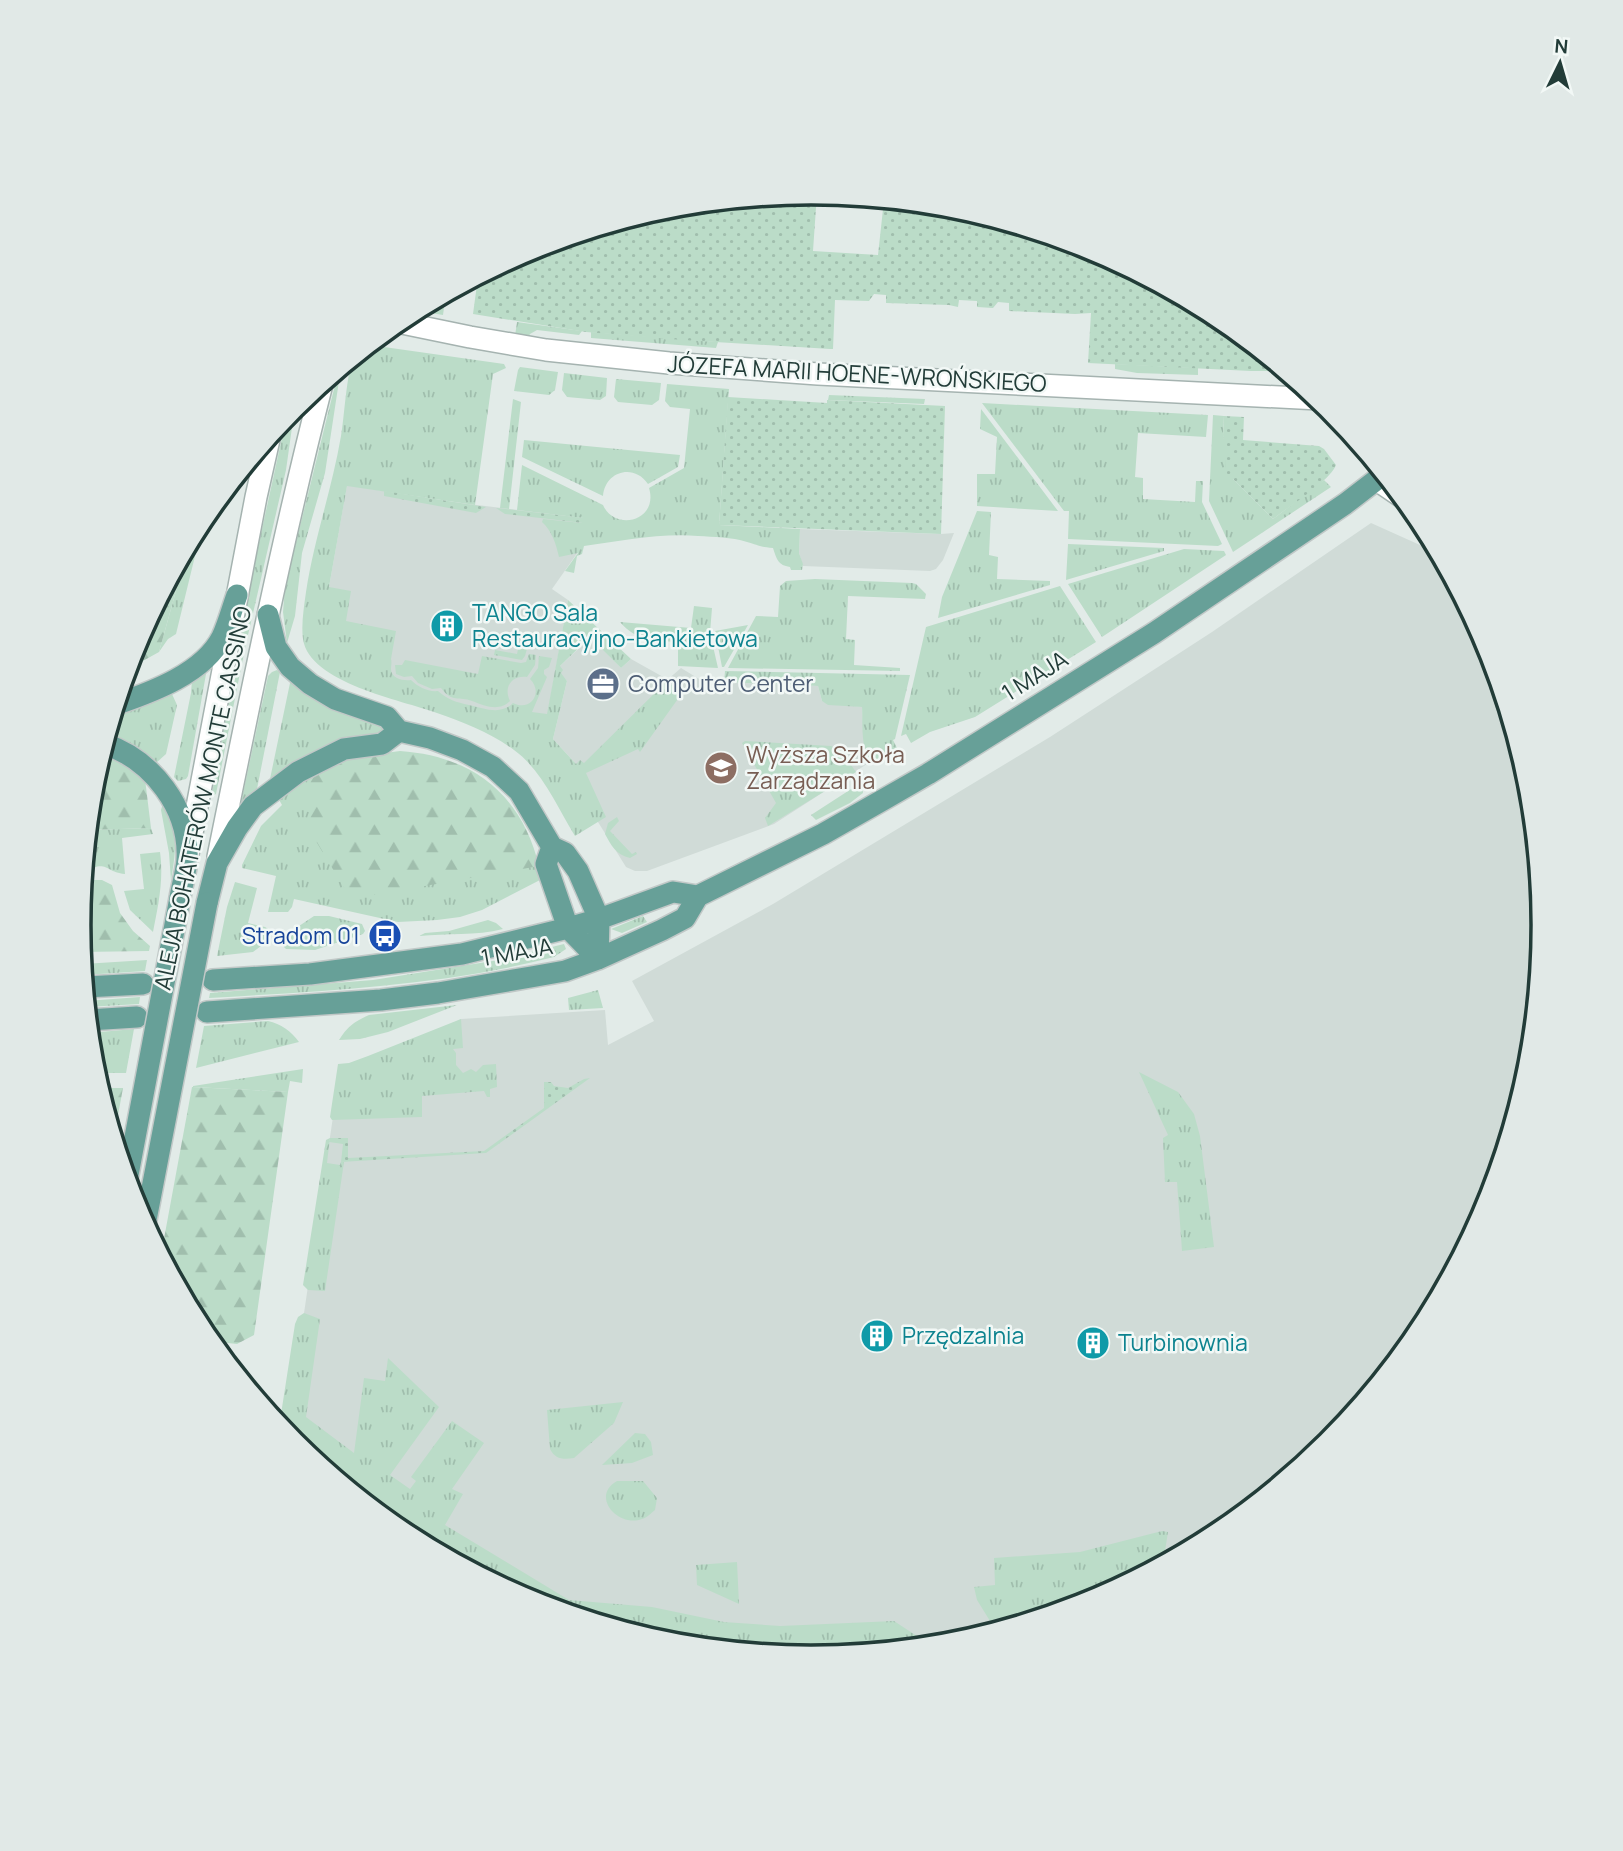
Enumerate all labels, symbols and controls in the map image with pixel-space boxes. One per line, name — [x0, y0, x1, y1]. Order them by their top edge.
north arrow — [1525, 28, 1595, 98]
text: N — [1554, 33, 1569, 60]
street label: JÓZEFA MARII HOENE-WROŃSKIEGO — [667, 347, 1047, 399]
place label: TANGO Sala Restauracyjno-Bankietowa — [472, 596, 758, 654]
street label: ALEJA BOHATERÓW MONTE CASSINO — [146, 603, 258, 993]
building icon: TANGO Sala Restauracyjno-Bankietowa — [428, 607, 466, 645]
street label: 1 MAJA — [995, 642, 1074, 708]
office icon: Computer Center — [584, 665, 622, 703]
place label: Computer Center — [628, 667, 814, 699]
place label: Wyższa Szkoła Zarządzania — [746, 738, 905, 796]
school or university icon: Wyższa Szkoła Zarządzania — [702, 749, 740, 787]
bus stop icon: Stradom 01 — [366, 917, 404, 955]
place label: Stradom 01 — [242, 919, 360, 951]
street label: 1 MAJA — [478, 929, 556, 973]
building icon: Przędzalnia — [858, 1317, 896, 1355]
place label: Przędzalnia — [902, 1319, 1024, 1351]
building icon: Turbinownia — [1074, 1324, 1112, 1362]
place label: Turbinownia — [1118, 1326, 1248, 1358]

